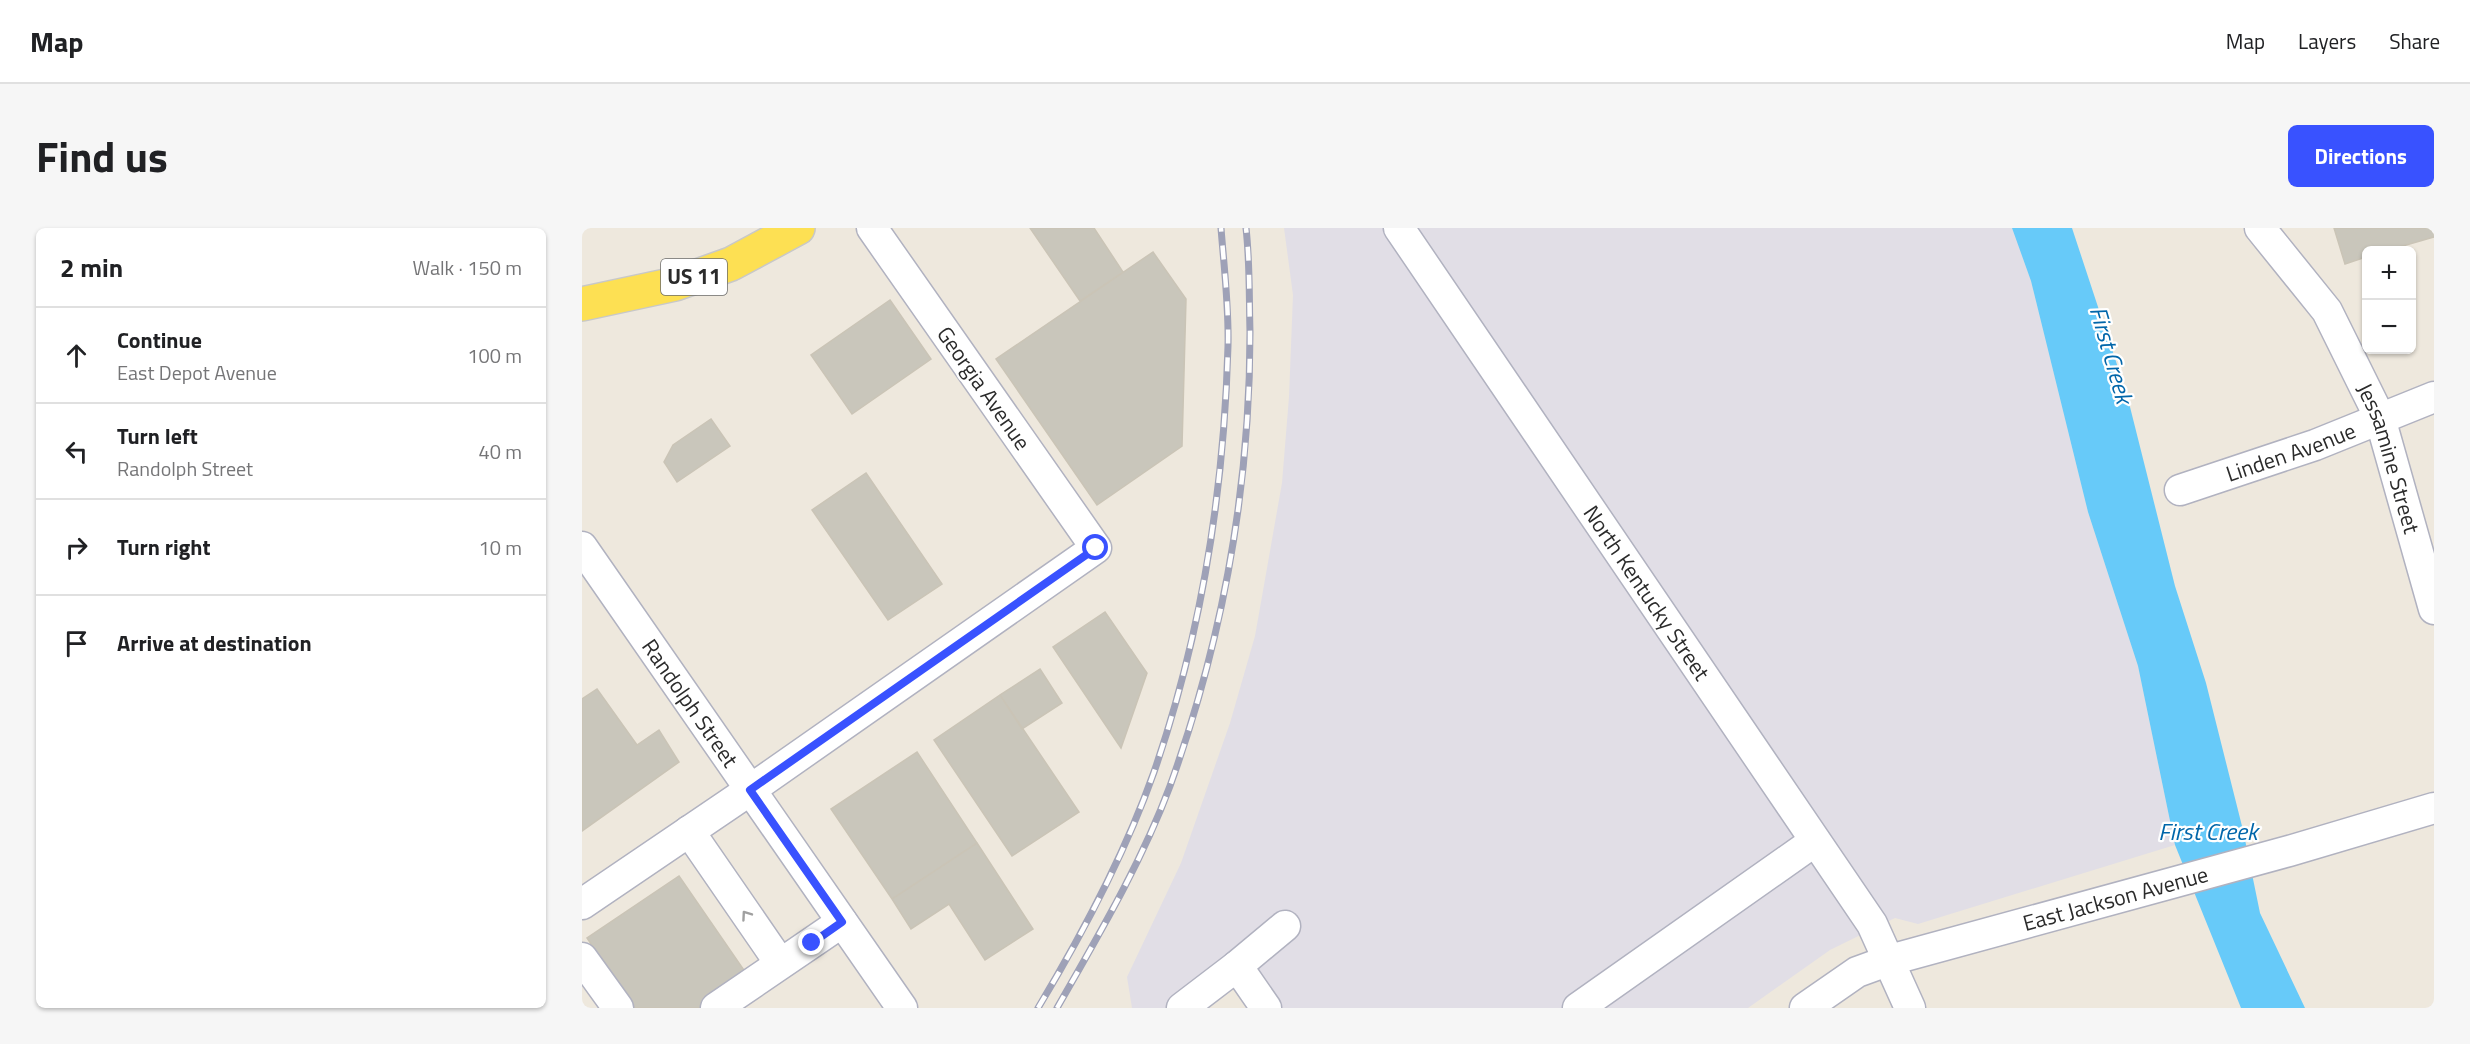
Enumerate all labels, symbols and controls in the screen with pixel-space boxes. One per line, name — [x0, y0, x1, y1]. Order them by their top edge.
text: Map — [30, 20, 84, 63]
text: Map — [2226, 25, 2265, 57]
text: Layers — [2298, 25, 2356, 57]
text: Share — [2389, 25, 2440, 57]
text: Find us — [36, 124, 168, 188]
button: Directions — [2288, 125, 2434, 187]
map controls — [2362, 246, 2416, 354]
button: + — [2362, 246, 2416, 300]
text: 2 min — [60, 248, 123, 287]
text: Walk · 150 m — [413, 252, 522, 283]
road number: US 11 — [661, 259, 727, 295]
button: − — [2362, 300, 2416, 354]
water label: First Creek — [2081, 302, 2144, 411]
street label: Georgia Avenue — [929, 319, 1039, 457]
text: Continue — [117, 323, 202, 357]
icon: ahead — [60, 339, 93, 372]
text: 100 m — [467, 340, 522, 371]
text: East Depot Avenue — [117, 357, 277, 388]
street label: Jessamine Street — [2348, 377, 2429, 538]
street label: Linden Avenue — [2221, 413, 2361, 491]
text: Turn left — [117, 419, 198, 453]
icon: left — [60, 435, 93, 468]
text: 40 m — [478, 436, 522, 467]
text: Randolph Street — [117, 453, 253, 484]
street label: North Kentucky Street — [1575, 498, 1719, 687]
text: Turn right — [117, 530, 211, 564]
icon: right — [60, 531, 93, 564]
text: 10 m — [478, 532, 522, 563]
route start — [1082, 534, 1108, 560]
text: Arrive at destination — [117, 626, 312, 660]
icon: arrive — [60, 627, 93, 660]
street label: Randolph Street — [634, 632, 747, 775]
water label: First Creek — [2158, 813, 2261, 849]
street label: East Jackson Avenue — [2019, 857, 2212, 940]
one-way arrow — [742, 910, 753, 921]
route end — [798, 929, 824, 955]

